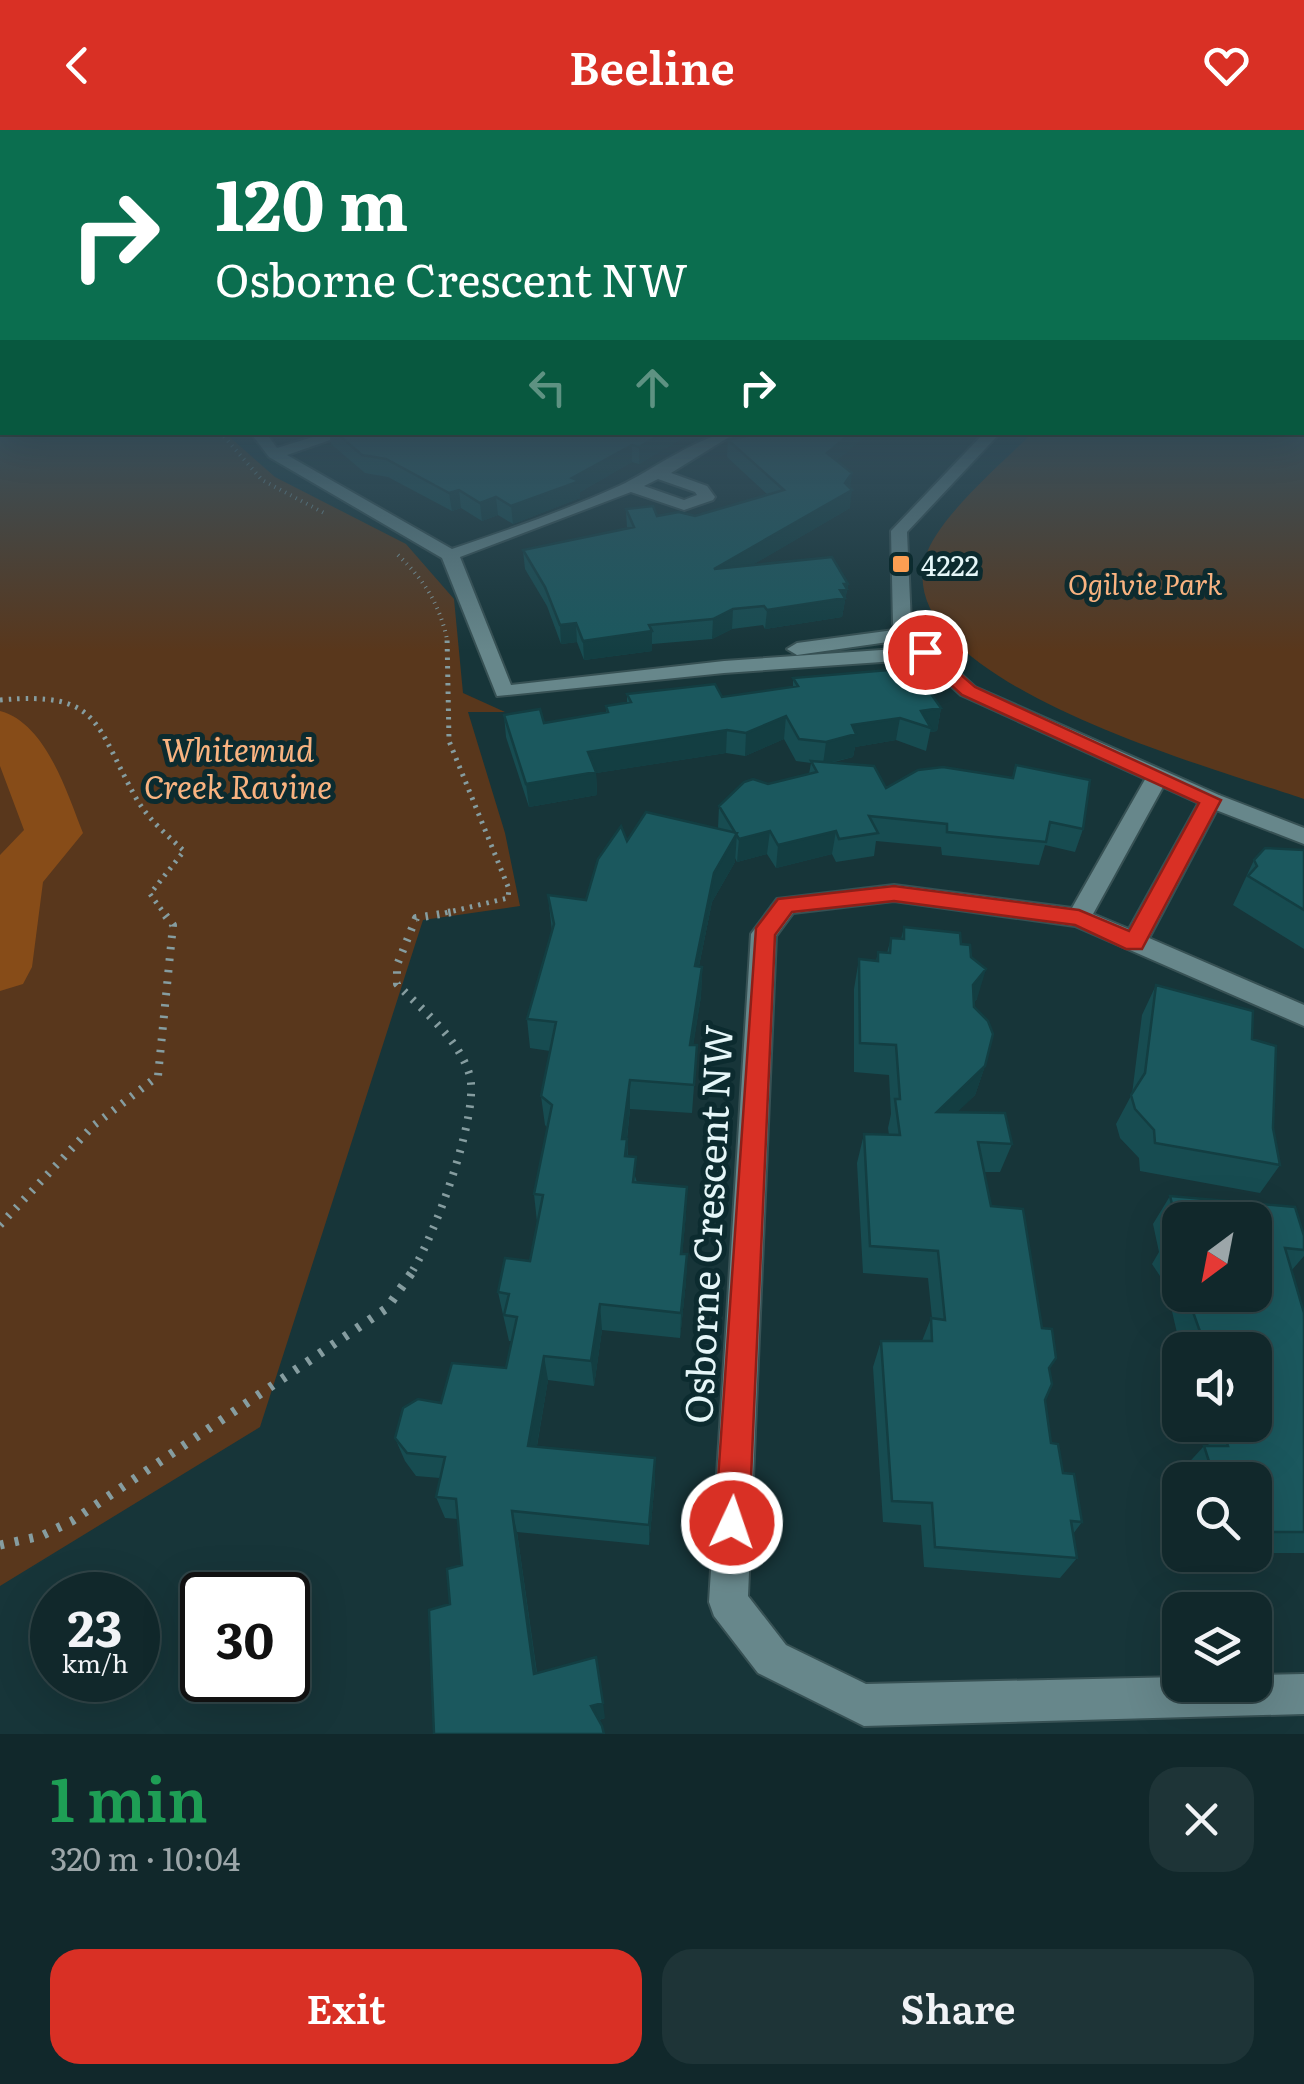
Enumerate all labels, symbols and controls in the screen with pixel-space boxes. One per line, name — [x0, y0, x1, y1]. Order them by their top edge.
text: Beeline — [569, 32, 735, 99]
icon: back — [50, 38, 105, 93]
icon: heart — [1199, 38, 1254, 93]
text: 120 m — [215, 149, 408, 253]
icon: right — [50, 170, 180, 300]
text: Osborne Crescent NW — [215, 244, 688, 311]
icon: left — [520, 360, 575, 415]
icon: ahead — [625, 360, 680, 415]
icon: right — [730, 360, 785, 415]
place label: 4222 — [921, 543, 979, 585]
marker: 4222 — [890, 553, 912, 575]
park label: Ogilvie Park — [1068, 562, 1223, 604]
pin — [883, 610, 968, 695]
icon: arrive — [898, 625, 953, 680]
park label: Whitemud Creek Ravine — [144, 724, 332, 809]
street label: Osborne Crescent NW — [667, 1023, 745, 1425]
north arrow — [1162, 1202, 1272, 1312]
map controls — [1162, 1202, 1272, 1702]
button: sound — [1162, 1332, 1272, 1442]
button: search — [1162, 1462, 1272, 1572]
position arrow — [680, 1471, 784, 1575]
speed limit sign: 30 — [180, 1572, 310, 1702]
text: 23 — [68, 1588, 122, 1662]
button: layers — [1162, 1592, 1272, 1702]
text: km/h — [62, 1644, 128, 1681]
text: 1 min — [50, 1751, 208, 1840]
button: close — [1149, 1767, 1254, 1872]
text: 320 m · 10:04 — [50, 1833, 240, 1881]
button: Exit — [50, 1949, 642, 2064]
button: Share — [662, 1949, 1254, 2064]

